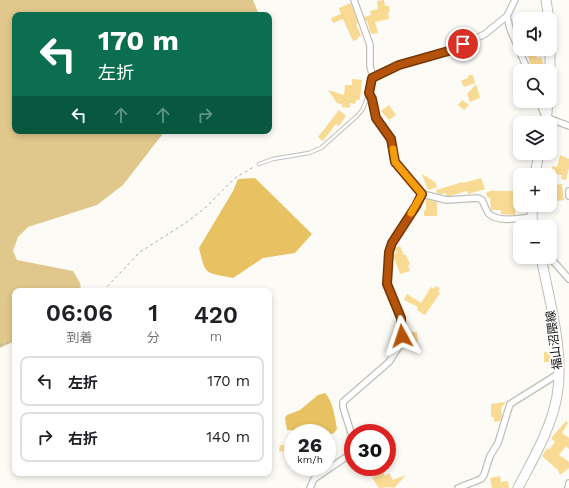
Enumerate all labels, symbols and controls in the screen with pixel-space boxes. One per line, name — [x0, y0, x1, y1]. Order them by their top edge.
map controls — [513, 12, 557, 264]
button: sound — [513, 12, 557, 56]
text: 170 m — [98, 24, 179, 57]
pin — [446, 27, 480, 61]
icon: left — [32, 28, 84, 80]
icon: arrive — [452, 33, 474, 55]
text: 左折 — [98, 62, 134, 83]
button: search — [513, 64, 557, 108]
icon: left — [68, 104, 90, 126]
icon: ahead — [110, 104, 132, 126]
icon: ahead — [152, 104, 174, 126]
icon: right — [194, 104, 216, 126]
button: layers — [513, 116, 557, 160]
button: + — [513, 168, 557, 212]
button: − — [513, 220, 557, 264]
text: 06:06 — [46, 299, 113, 327]
text: 1 — [148, 299, 158, 327]
text: 420 — [194, 301, 238, 329]
street label: 福山沼隈線 — [543, 309, 565, 371]
position arrow — [381, 315, 423, 357]
text: m — [210, 329, 222, 344]
text: 到着 — [66, 330, 92, 345]
text: 分 — [147, 330, 160, 345]
icon: left — [34, 370, 56, 392]
text: 170 m — [207, 372, 250, 390]
text: 左折 — [68, 374, 98, 392]
speed limit sign: 30 — [344, 424, 396, 476]
icon: right — [34, 426, 56, 448]
text: 140 m — [206, 428, 250, 446]
text: 右折 — [68, 430, 98, 448]
text: 26 — [298, 433, 322, 457]
text: km/h — [297, 454, 323, 465]

